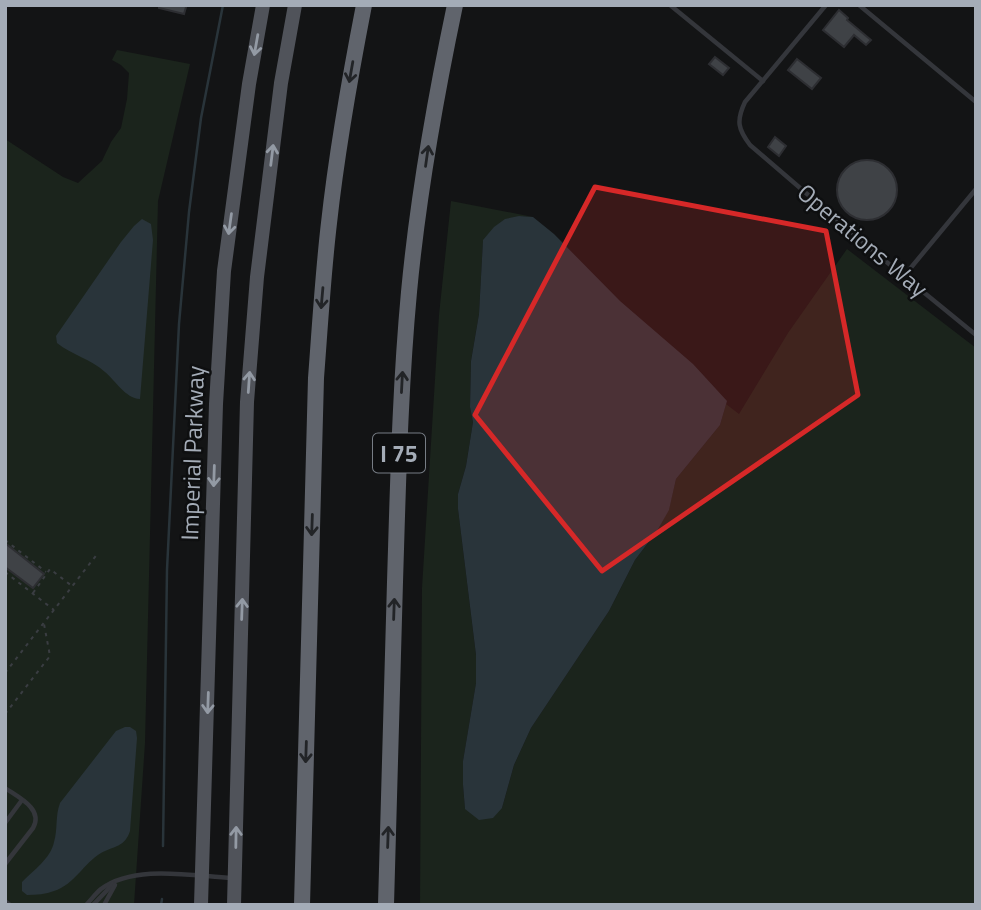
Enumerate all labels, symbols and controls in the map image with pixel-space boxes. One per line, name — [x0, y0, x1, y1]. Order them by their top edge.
one-way arrow — [249, 33, 262, 55]
one-way arrow — [344, 60, 357, 83]
one-way arrow — [266, 145, 279, 167]
one-way arrow — [420, 145, 433, 168]
street label: Operations Way — [790, 174, 937, 306]
one-way arrow — [223, 212, 236, 235]
one-way arrow — [315, 286, 328, 309]
street label: Imperial Parkway — [171, 365, 213, 541]
one-way arrow — [243, 371, 256, 394]
one-way arrow — [396, 371, 409, 394]
road number: I 75 — [373, 433, 425, 472]
one-way arrow — [207, 464, 220, 487]
one-way arrow — [305, 513, 319, 536]
one-way arrow — [235, 598, 249, 621]
one-way arrow — [388, 598, 401, 621]
one-way arrow — [201, 691, 214, 714]
one-way arrow — [299, 741, 313, 764]
one-way arrow — [229, 825, 243, 848]
one-way arrow — [382, 825, 395, 848]

